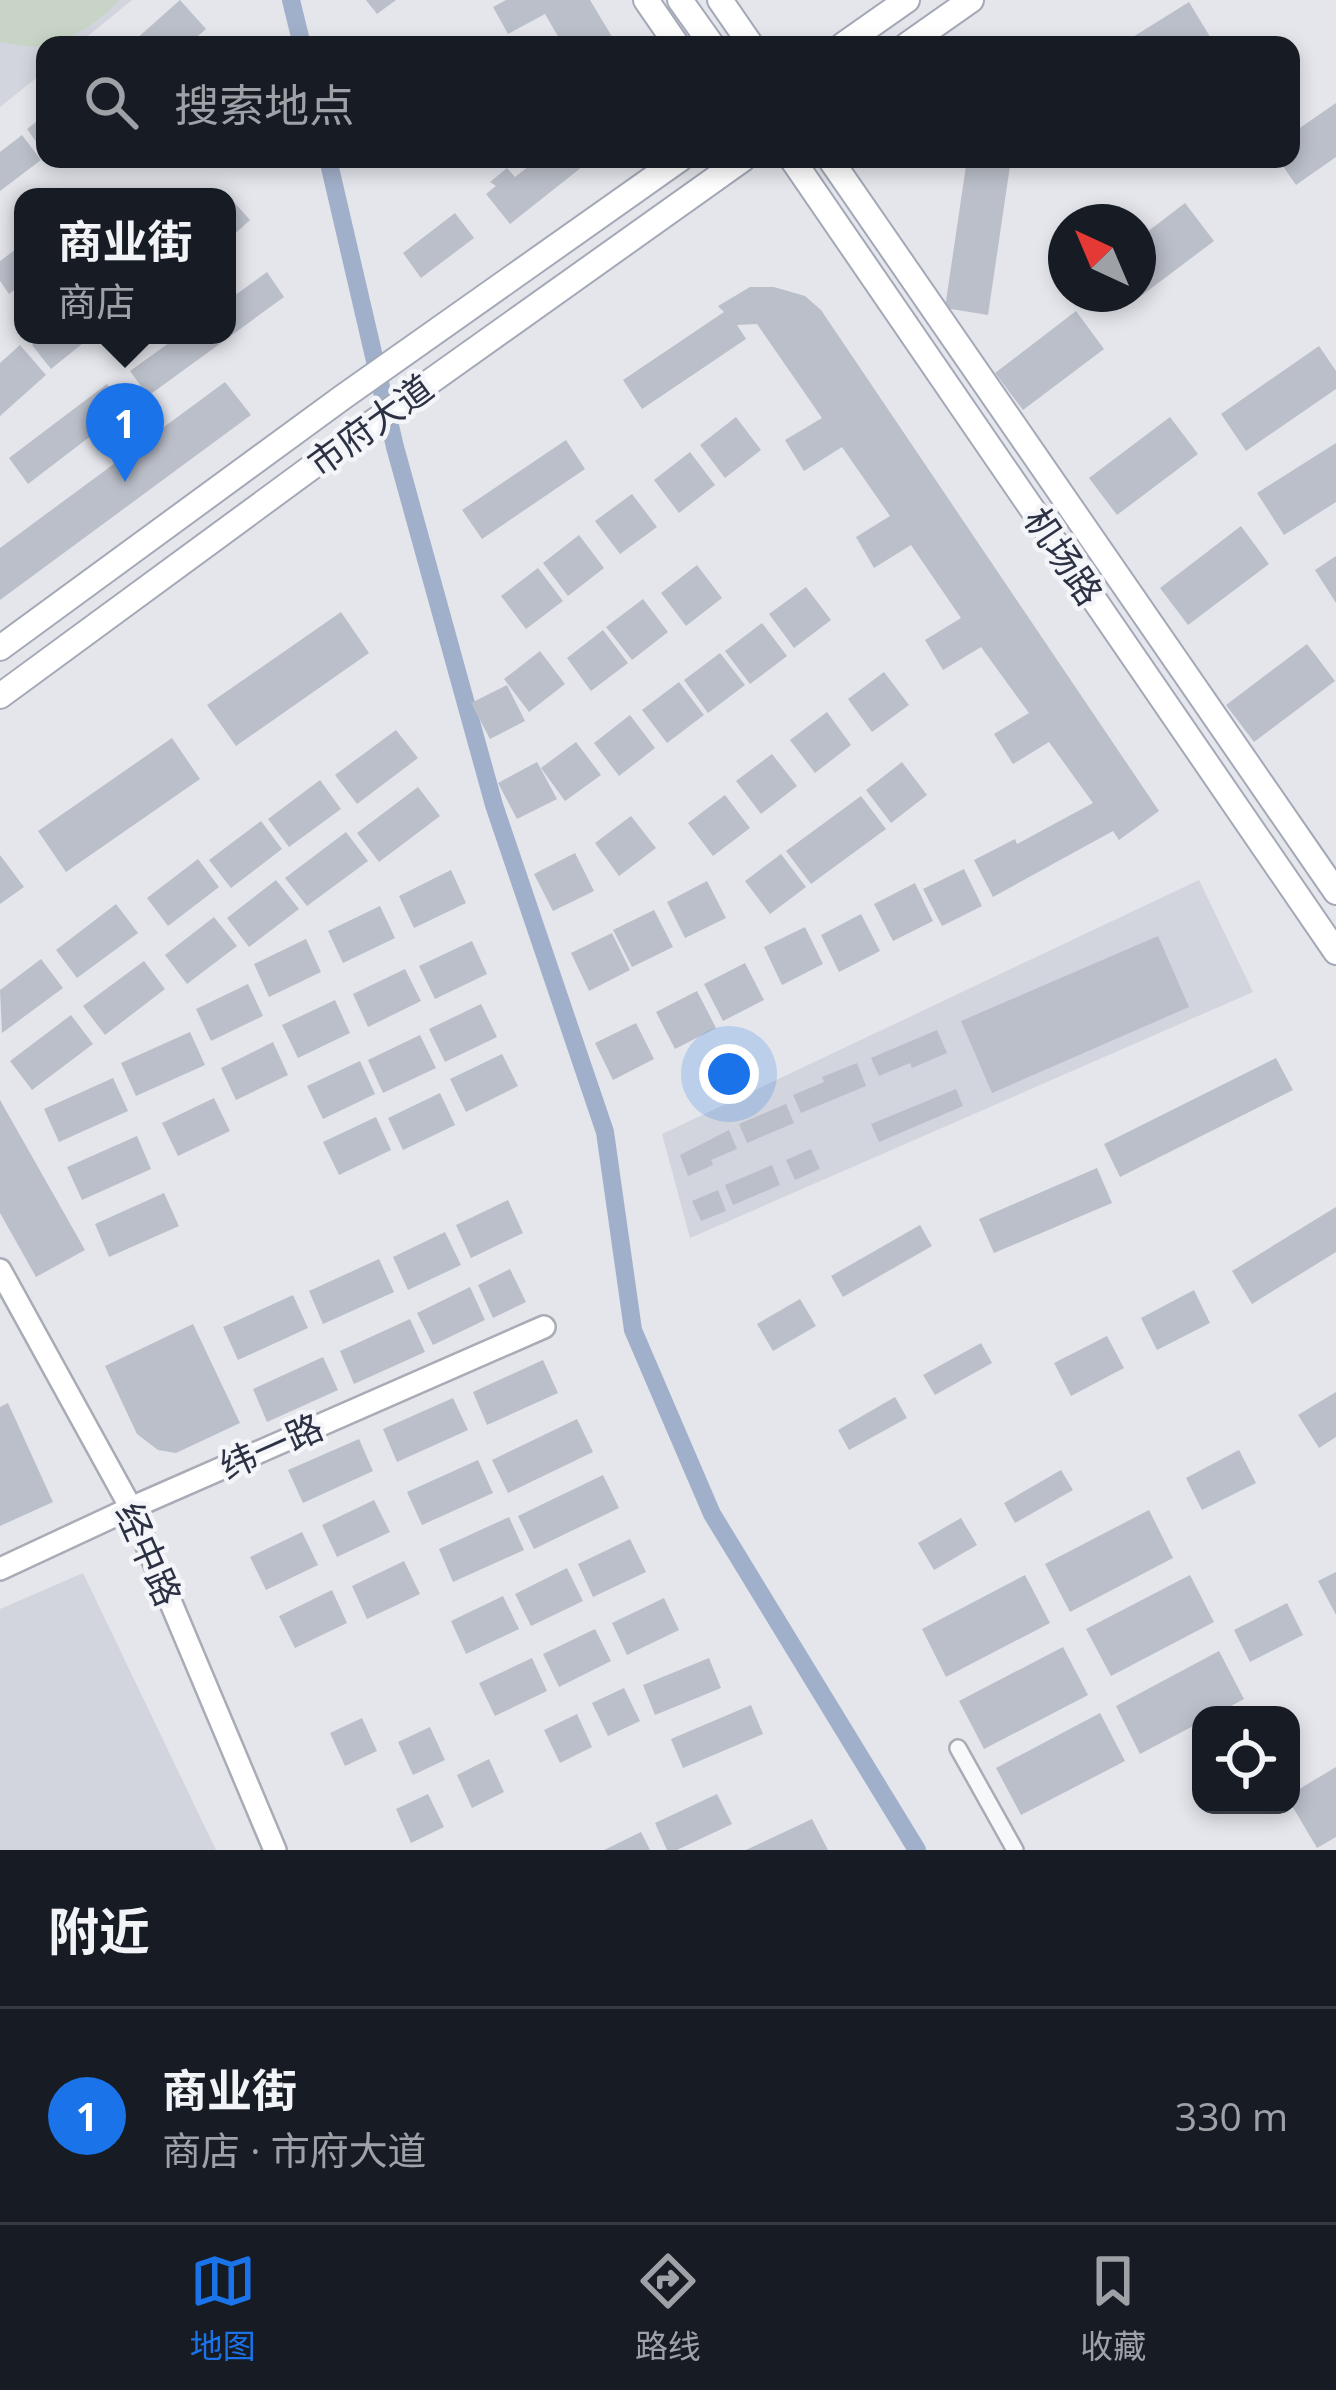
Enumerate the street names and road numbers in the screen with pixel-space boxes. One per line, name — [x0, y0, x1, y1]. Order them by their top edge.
street label: 市府大道 — [297, 363, 443, 487]
street label: 机场路 — [1013, 498, 1115, 614]
street label: 纬一路 — [212, 1402, 330, 1490]
street label: 经中路 — [105, 1495, 193, 1613]

